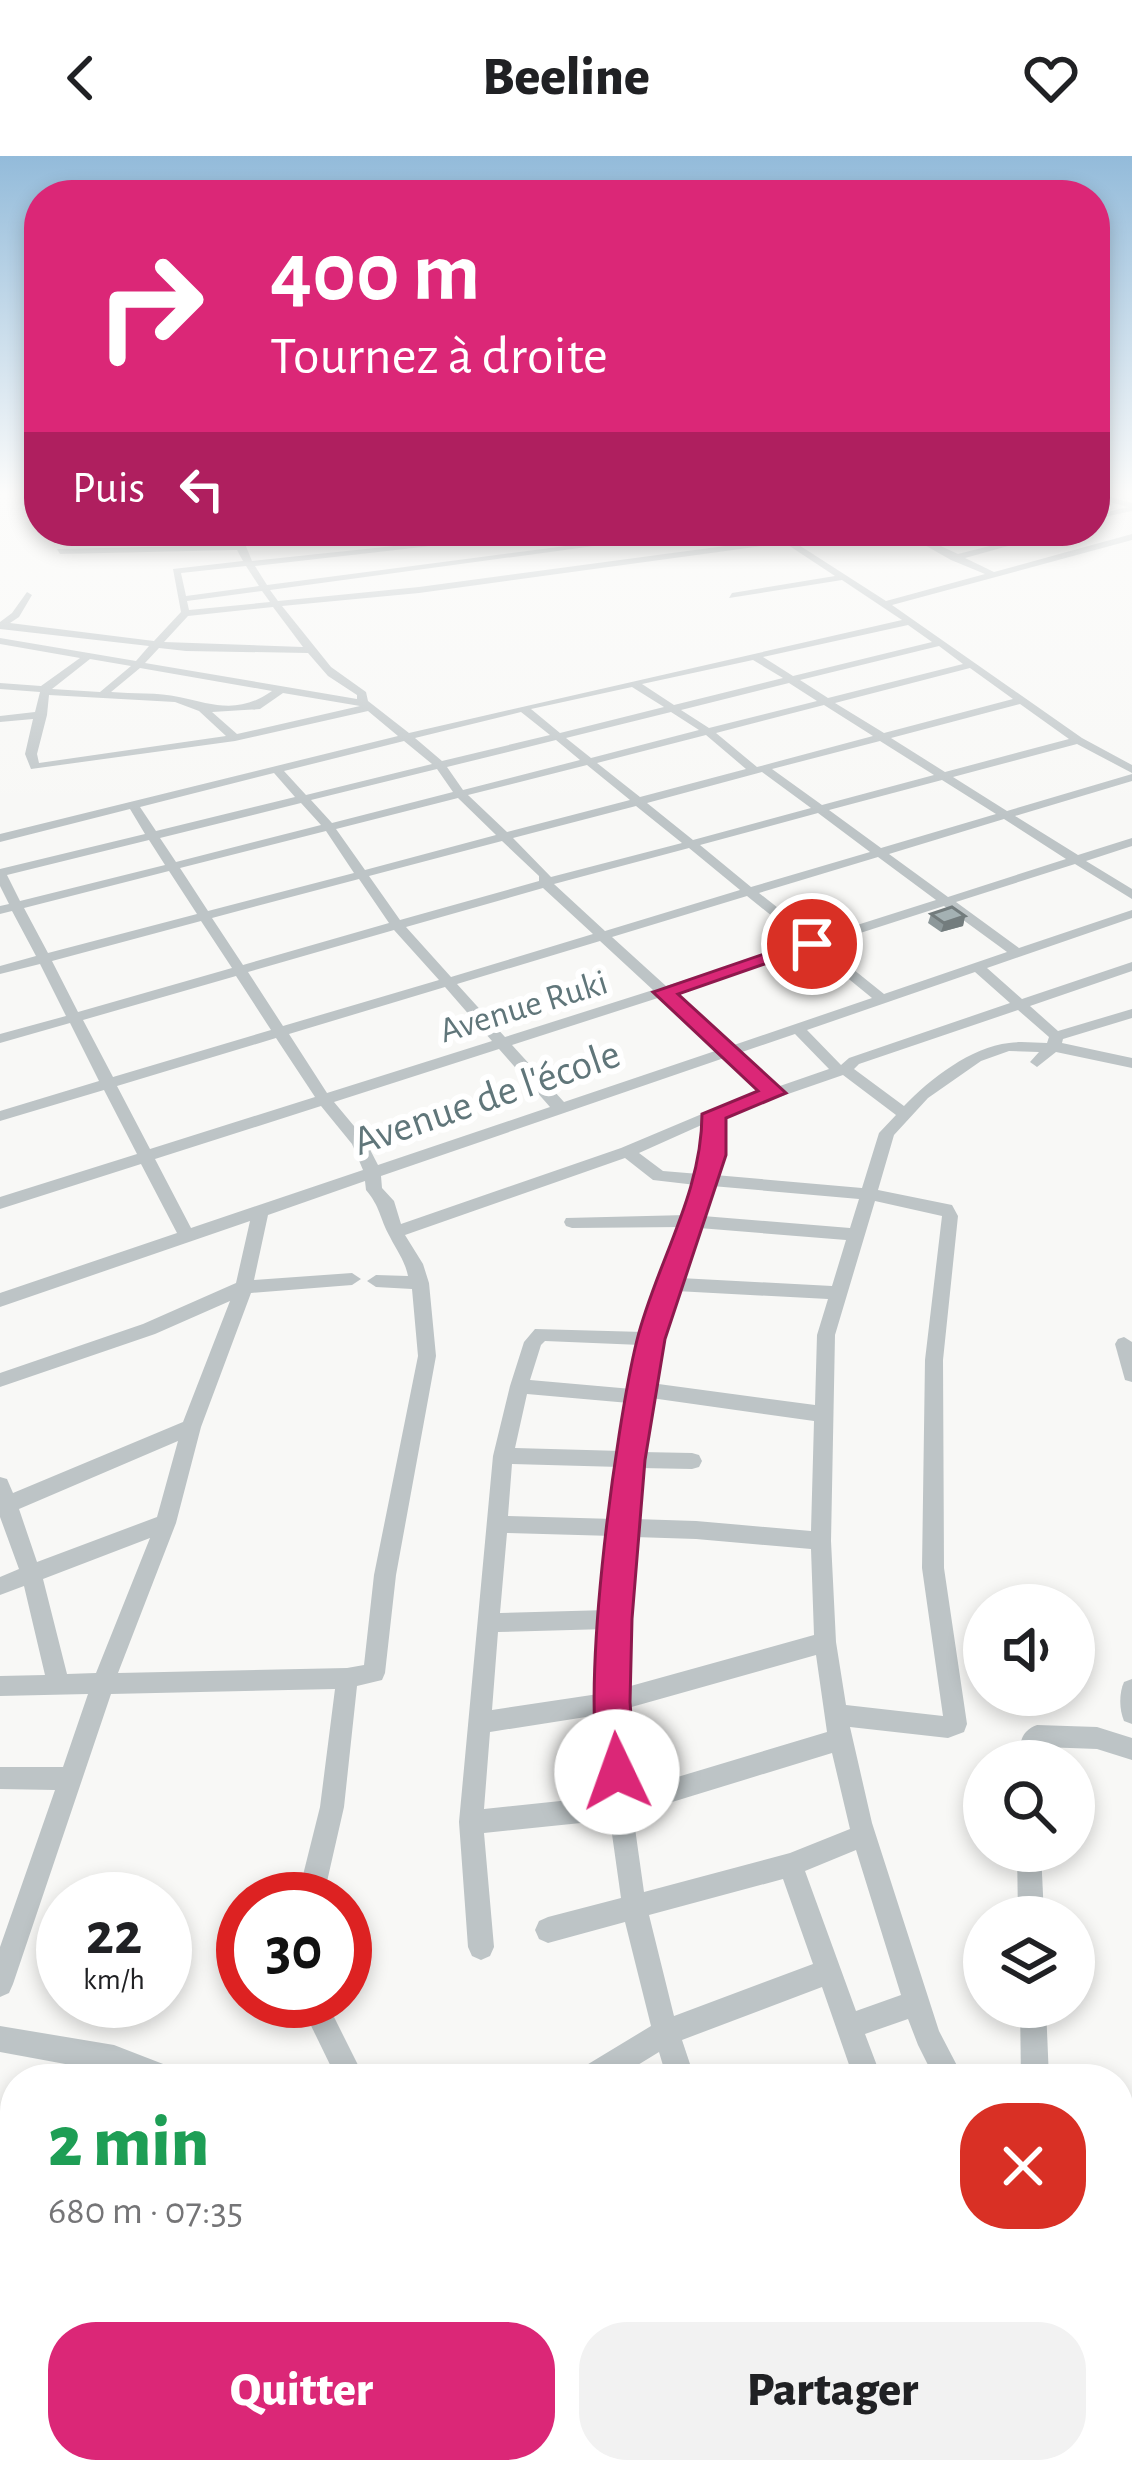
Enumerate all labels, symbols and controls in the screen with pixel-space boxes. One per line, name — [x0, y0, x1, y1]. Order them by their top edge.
icon: back — [48, 45, 114, 111]
icon: heart — [1018, 45, 1084, 111]
text: Beeline — [482, 51, 650, 105]
icon: right — [72, 228, 228, 384]
text: 400 m — [270, 232, 480, 316]
text: Tournez à droite — [270, 330, 608, 384]
icon: left — [169, 456, 235, 522]
text: Puis — [72, 466, 145, 511]
pin — [761, 893, 863, 995]
icon: arrive — [779, 911, 845, 977]
street label: Avenue Ruki — [435, 964, 612, 1050]
street label: Avenue de l'école — [348, 1033, 625, 1163]
map controls — [963, 1584, 1095, 2028]
button: sound — [963, 1584, 1095, 1716]
position arrow — [554, 1709, 680, 1835]
button: search — [963, 1740, 1095, 1872]
speed limit sign: 30 — [216, 1872, 372, 2028]
button: layers — [963, 1896, 1095, 2028]
text: 22 — [86, 1905, 142, 1965]
text: km/h — [83, 1965, 145, 1995]
button: close — [960, 2103, 1086, 2229]
text: 2 min — [48, 2107, 209, 2179]
text: 680 m · 07:35 — [48, 2192, 243, 2231]
button: Quitter — [48, 2322, 555, 2460]
button: Partager — [579, 2322, 1086, 2460]

